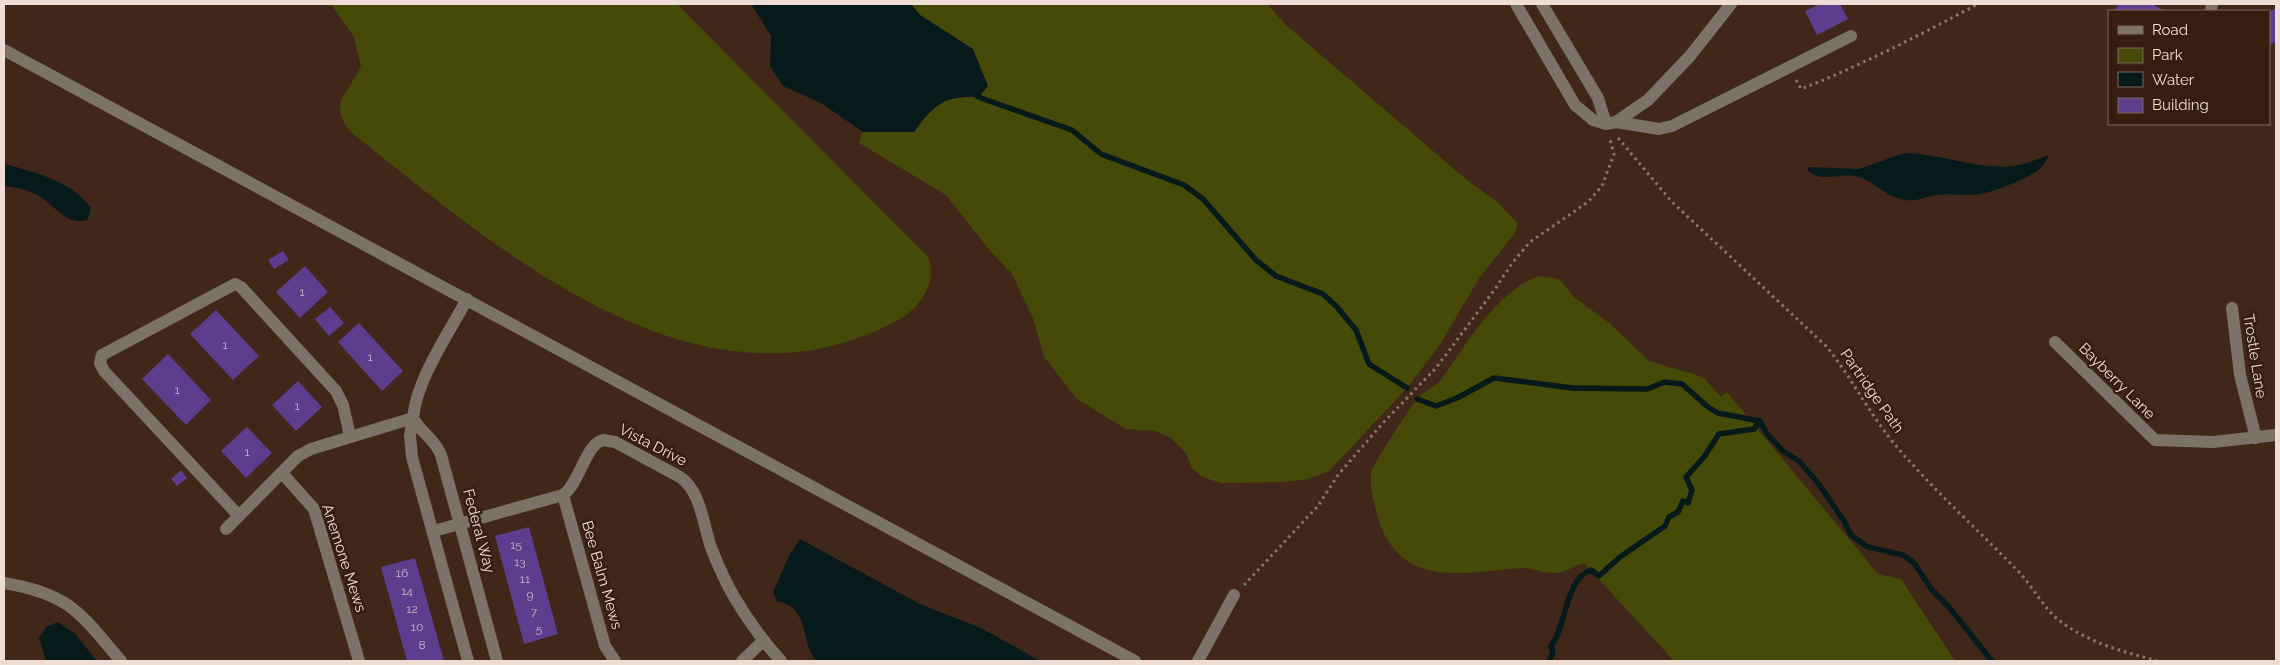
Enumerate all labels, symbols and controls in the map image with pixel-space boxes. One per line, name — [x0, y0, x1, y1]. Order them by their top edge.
legend — [2108, 10, 2270, 125]
text: Road — [2152, 21, 2188, 39]
text: Park — [2152, 46, 2183, 64]
text: Water — [2152, 71, 2195, 89]
text: Building — [2152, 96, 2209, 114]
house number: 1 — [299, 285, 305, 299]
street label: Trostle Lane — [2239, 313, 2271, 400]
house number: 1 — [222, 338, 228, 352]
street label: Bayberry Lane — [2075, 339, 2159, 423]
street label: Partridge Path — [1836, 345, 1908, 437]
house number: 1 — [367, 350, 373, 364]
house number: 1 — [174, 383, 180, 397]
house number: 1 — [294, 399, 300, 413]
street label: Vista Drive — [616, 420, 690, 470]
house number: 1 — [244, 445, 250, 459]
street label: Federal Way — [459, 487, 499, 575]
street label: Anemone Mews — [318, 502, 370, 614]
street label: Bee Balm Mews — [578, 519, 626, 631]
house number: 15 — [510, 538, 522, 552]
house number: 13 — [514, 555, 526, 569]
house number: 16 — [396, 566, 408, 580]
house number: 11 — [520, 572, 530, 586]
house number: 14 — [401, 584, 413, 598]
house number: 9 — [526, 588, 534, 602]
house number: 12 — [406, 602, 418, 616]
house number: 7 — [531, 605, 538, 619]
house number: 10 — [411, 620, 423, 634]
house number: 5 — [536, 622, 543, 636]
house number: 8 — [418, 638, 426, 652]

